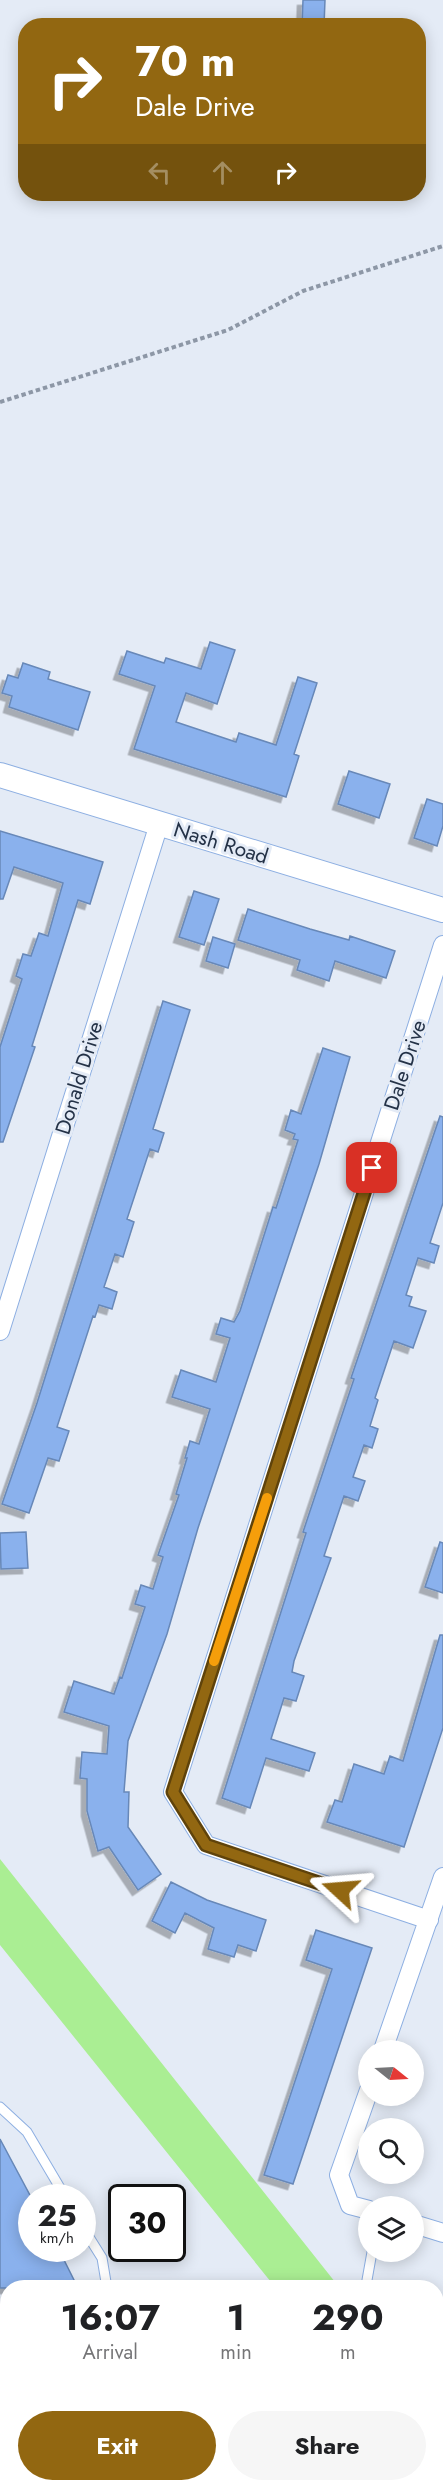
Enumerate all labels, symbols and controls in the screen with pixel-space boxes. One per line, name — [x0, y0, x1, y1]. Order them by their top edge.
text: 70 m — [135, 31, 235, 92]
icon: right — [36, 42, 114, 120]
text: Dale Drive — [135, 87, 255, 126]
icon: left — [143, 156, 176, 189]
icon: ahead — [206, 156, 239, 189]
icon: right — [269, 156, 302, 189]
street label: Nash Road — [170, 814, 272, 872]
street label: Dale Drive — [376, 1016, 434, 1114]
street label: Donald Drive — [48, 1018, 110, 1138]
pin — [346, 1142, 397, 1193]
icon: arrive — [355, 1151, 388, 1184]
position arrow — [308, 1858, 372, 1922]
north arrow — [358, 2040, 424, 2106]
map controls — [358, 2040, 424, 2262]
button: search — [358, 2118, 424, 2184]
speed limit sign: 30 — [108, 2184, 186, 2262]
text: 25 — [37, 2194, 77, 2237]
button: layers — [358, 2196, 424, 2262]
text: km/h — [40, 2227, 74, 2249]
text: 16:07 — [60, 2291, 160, 2343]
text: 1 — [227, 2291, 245, 2343]
text: 290 — [312, 2291, 384, 2343]
text: Arrival — [83, 2338, 138, 2367]
text: min — [220, 2338, 252, 2367]
text: m — [340, 2338, 356, 2367]
button: Exit — [18, 2411, 216, 2480]
button: Share — [228, 2411, 426, 2480]

